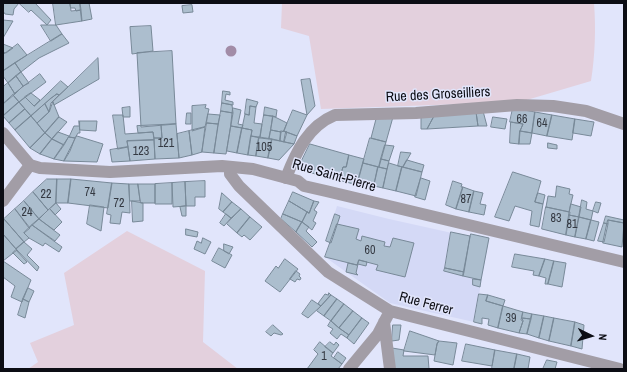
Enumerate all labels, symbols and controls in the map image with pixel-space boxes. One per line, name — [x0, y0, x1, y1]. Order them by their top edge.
street label: Rue des Groseilliers — [385, 84, 491, 106]
house number: 66 — [517, 113, 527, 127]
house number: 64 — [537, 117, 547, 131]
house number: 121 — [158, 137, 174, 151]
house number: 105 — [256, 141, 272, 155]
house number: 123 — [133, 145, 149, 159]
street label: Rue Saint-Pierre — [290, 156, 378, 196]
house number: 74 — [85, 186, 95, 200]
house number: 22 — [41, 188, 51, 202]
house number: 87 — [461, 193, 471, 207]
house number: 72 — [114, 197, 124, 211]
house number: 24 — [22, 206, 32, 220]
house number: 83 — [551, 212, 561, 226]
house number: 81 — [567, 218, 577, 232]
house number: 60 — [365, 244, 375, 258]
street label: Rue Ferrer — [397, 289, 455, 319]
house number: 39 — [506, 312, 516, 326]
north arrow — [571, 316, 611, 356]
text: N — [596, 333, 610, 341]
house number: 1 — [321, 350, 327, 364]

